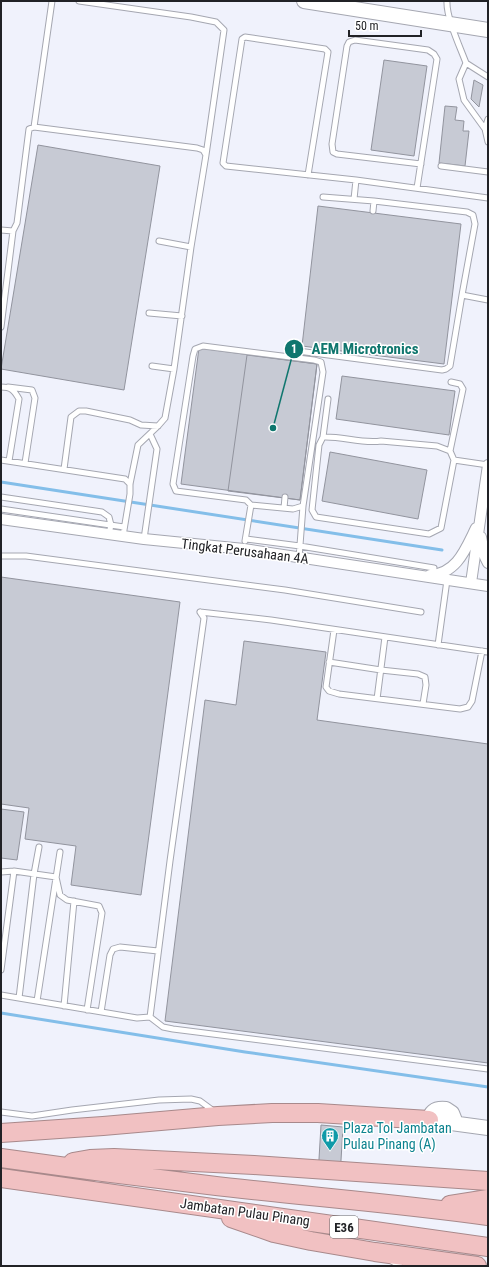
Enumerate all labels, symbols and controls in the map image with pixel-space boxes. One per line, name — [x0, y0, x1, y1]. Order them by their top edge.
scale bar — [349, 12, 421, 38]
text: 50 m — [355, 19, 379, 33]
callout: AEM Microtronics — [284, 335, 427, 362]
text: AEM Microtronics — [311, 340, 419, 358]
text: 1 — [291, 342, 297, 356]
street label: Tingkat Perusahaan 4A — [180, 535, 310, 567]
place label: Plaza Tol Jambatan Pulau Pinang (A) — [343, 1120, 452, 1153]
building icon: Plaza Tol Jambatan Pulau Pinang (A) — [320, 1126, 340, 1151]
street label: Jambatan Pulau Pinang — [179, 1195, 311, 1229]
road number: E36 — [330, 1216, 358, 1238]

